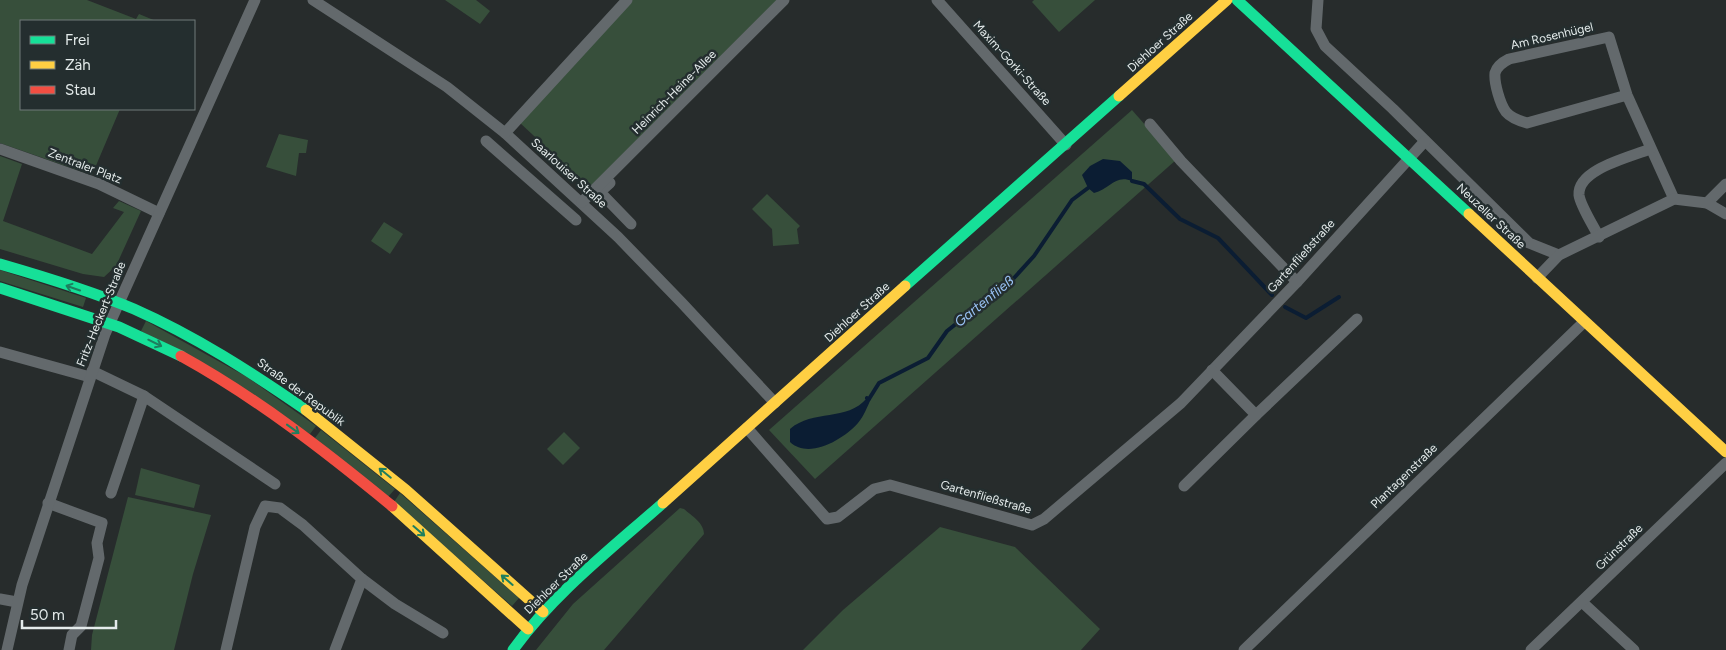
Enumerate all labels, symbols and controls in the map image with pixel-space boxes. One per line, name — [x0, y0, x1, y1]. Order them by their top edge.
street label: Diehloer Straße — [1125, 9, 1196, 75]
street label: Maxim-Gorki-Straße — [970, 18, 1054, 109]
legend — [20, 20, 195, 110]
street label: Am Rosenhügel — [1509, 20, 1595, 52]
text: Frei — [65, 31, 90, 49]
street label: Heinrich-Heine-Allee — [629, 47, 719, 137]
text: Zäh — [65, 56, 91, 74]
text: Stau — [65, 81, 96, 99]
street label: Saarlouiser Straße — [528, 135, 610, 211]
street label: Zentraler Platz — [46, 145, 124, 187]
street label: Neuzeller Straße — [1454, 180, 1529, 252]
street label: Gartenfließstraße — [1264, 216, 1338, 296]
street label: Fritz-Heckert-Straße — [74, 259, 129, 369]
water label: Gartenfließ — [951, 272, 1018, 331]
street label: Diehloer Straße — [822, 279, 893, 345]
one-way arrow — [65, 282, 81, 292]
one-way arrow — [147, 339, 162, 348]
street label: Straße der Republik — [254, 355, 348, 429]
one-way arrow — [286, 423, 299, 434]
street label: Plantagenstraße — [1368, 440, 1440, 511]
one-way arrow — [378, 468, 391, 479]
street label: Gartenfließstraße — [939, 477, 1033, 517]
street label: Grünstraße — [1592, 521, 1646, 573]
one-way arrow — [412, 526, 425, 537]
street label: Diehloer Straße — [521, 549, 591, 617]
one-way arrow — [501, 574, 514, 586]
scale bar — [22, 598, 116, 630]
text: 50 m — [30, 606, 65, 624]

